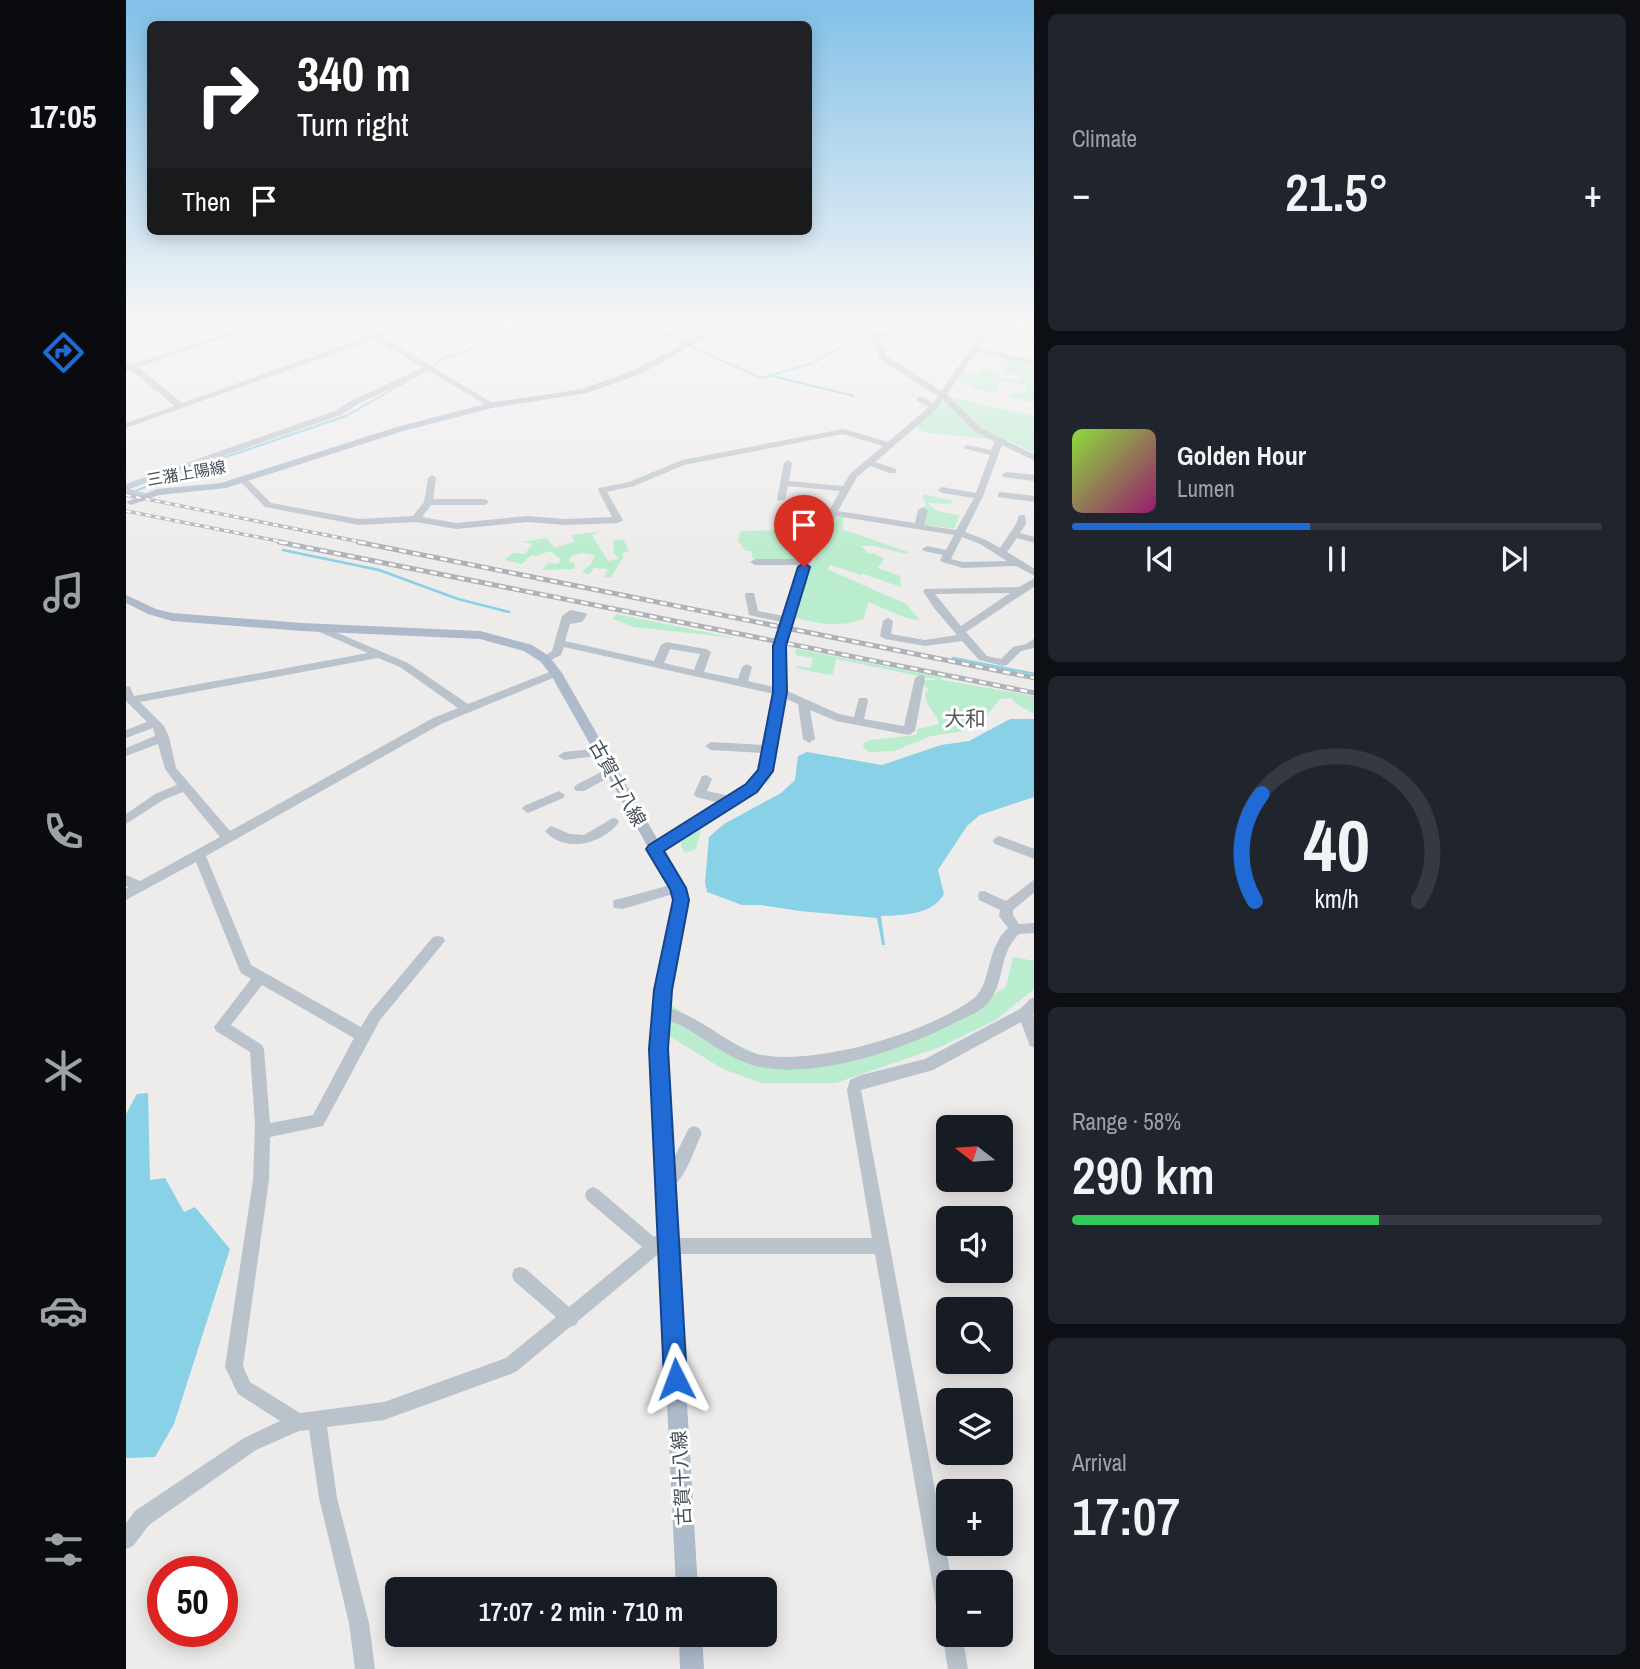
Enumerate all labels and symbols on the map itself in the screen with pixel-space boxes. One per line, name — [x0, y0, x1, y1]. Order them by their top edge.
street label: 三潴上陽線 — [145, 455, 227, 491]
pin — [774, 495, 834, 567]
district label: 大和 — [944, 704, 986, 733]
street label: 古賀十八線 — [584, 735, 652, 831]
north arrow — [936, 1115, 1013, 1192]
position arrow — [639, 1342, 713, 1416]
street label: 古賀十八線 — [666, 1430, 696, 1526]
speed limit sign: 50 — [147, 1556, 238, 1647]

